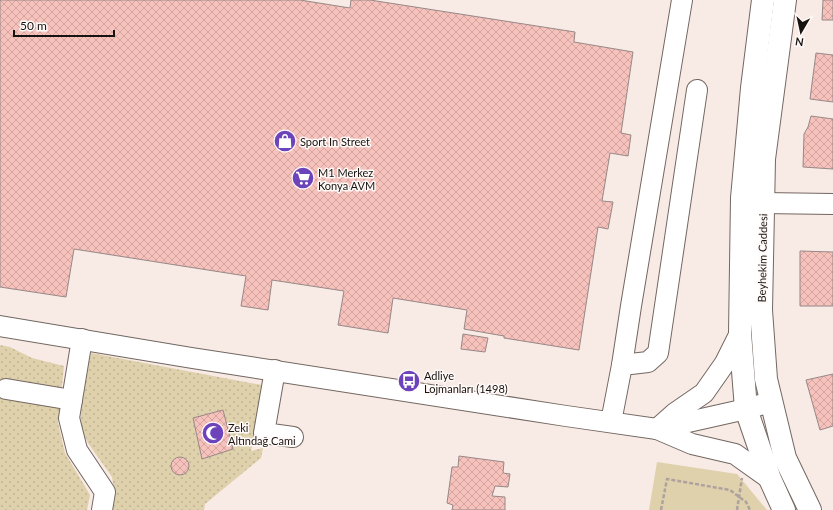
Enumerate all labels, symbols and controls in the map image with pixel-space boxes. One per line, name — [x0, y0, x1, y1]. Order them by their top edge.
scale bar — [14, 12, 114, 38]
north arrow — [781, 12, 821, 52]
text: 50 m — [20, 18, 47, 33]
text: N — [794, 35, 805, 49]
shop icon: Sport In Street — [272, 128, 298, 154]
place label: Sport In Street — [300, 135, 370, 148]
supermarket icon: M1 Merkez Konya AVM — [290, 165, 316, 191]
place label: M1 Merkez Konya AVM — [318, 166, 375, 192]
street label: Beyhekim Caddesi — [755, 213, 769, 302]
bus stop icon: Adliye Lojmanları (1498) — [396, 368, 422, 394]
place label: Adliye Lojmanları (1498) — [424, 369, 508, 395]
mosque icon: Zeki Altındağ Cami — [200, 420, 226, 446]
place label: Zeki Altındağ Cami — [228, 421, 296, 447]

